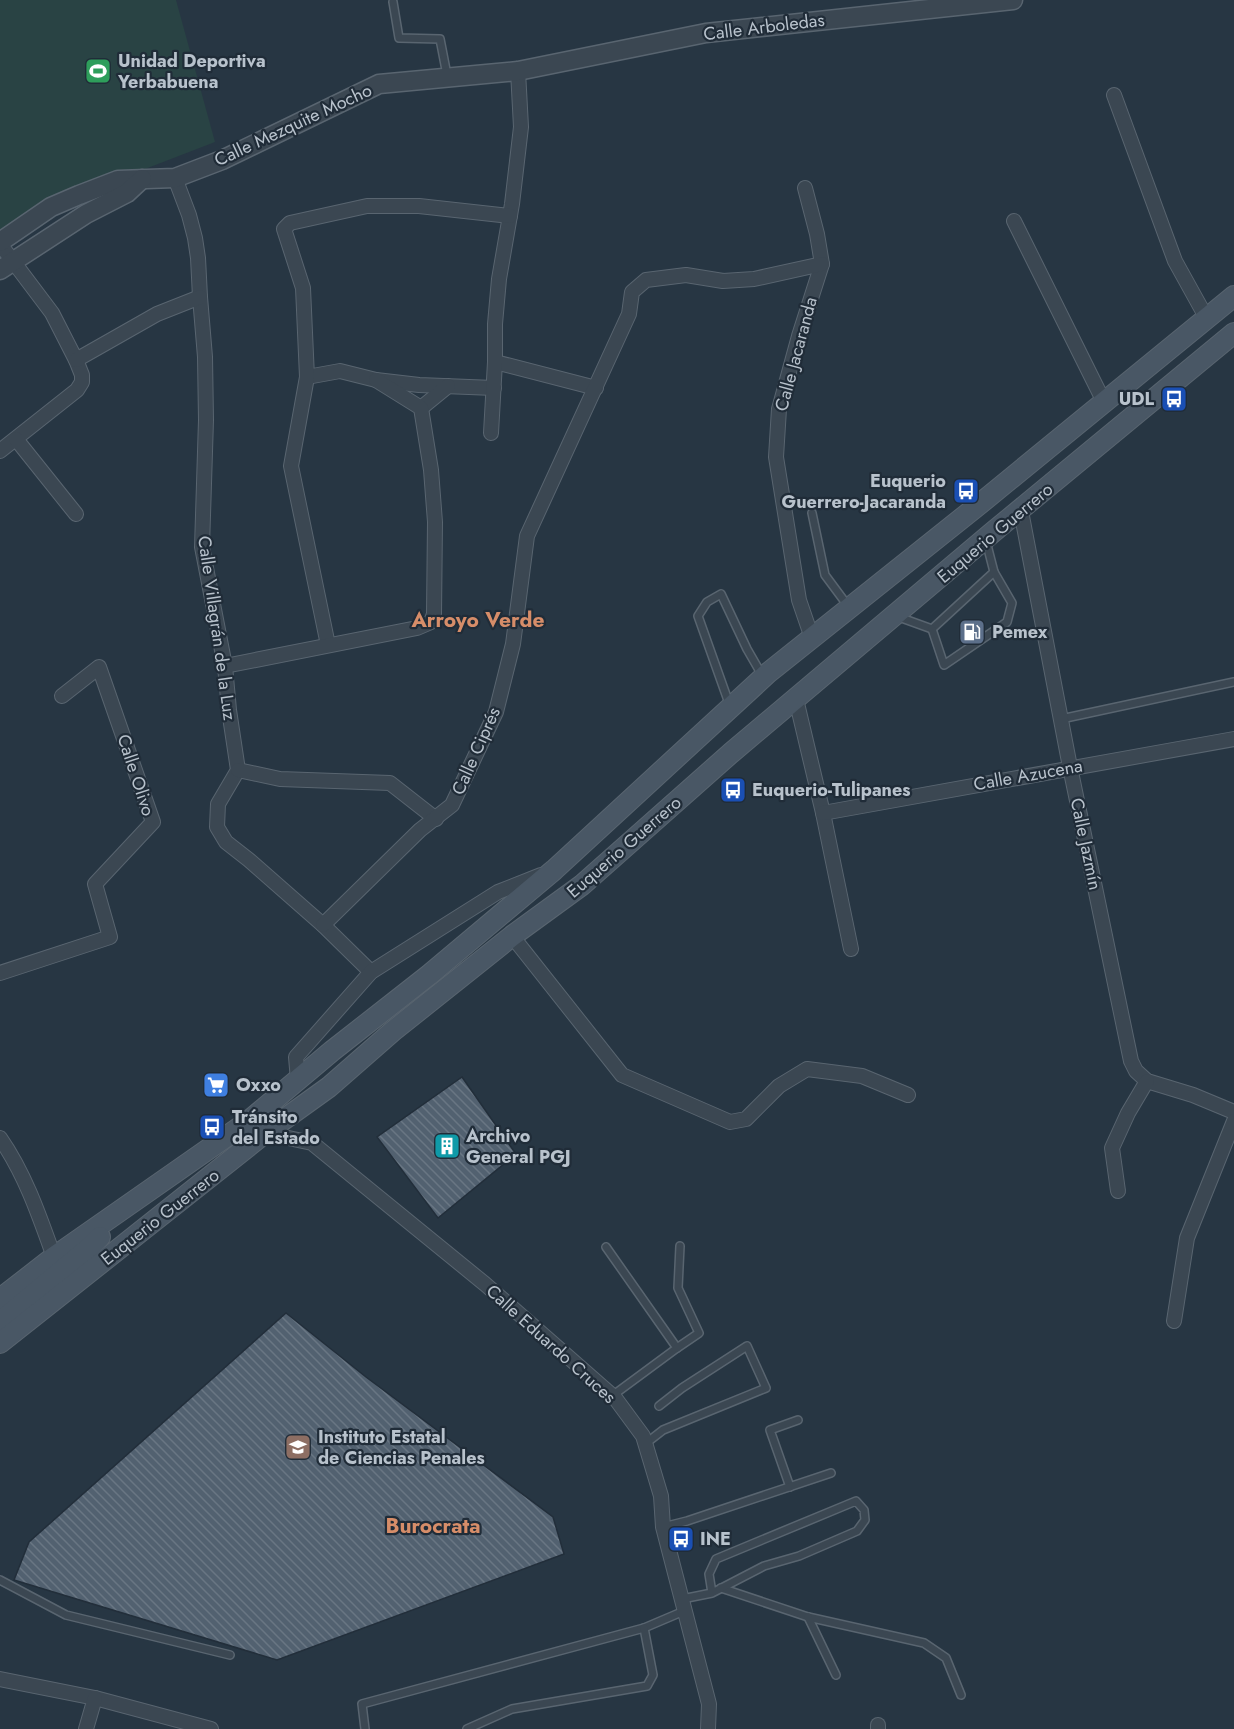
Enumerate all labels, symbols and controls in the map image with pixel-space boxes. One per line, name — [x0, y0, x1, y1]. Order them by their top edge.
street label: Calle Arboledas — [702, 7, 826, 47]
place label: Unidad Deportiva Yerbabuena — [117, 48, 266, 95]
sports icon: Unidad Deportiva Yerbabuena — [83, 56, 113, 86]
street label: Calle Mezquite Mocho — [210, 77, 376, 173]
street label: Calle Jacaranda — [768, 294, 824, 414]
bus stop icon: UDL — [1159, 384, 1189, 414]
place label: UDL — [1119, 386, 1154, 412]
place label: Euquerio Guerrero-Jacaranda — [782, 468, 946, 515]
bus stop icon: Euquerio Guerrero-Jacaranda — [951, 476, 981, 506]
street label: Euquerio Guerrero — [931, 477, 1059, 589]
street label: Calle Villagrán de la Luz — [191, 534, 243, 723]
district label: Arroyo Verde — [410, 605, 545, 635]
fuel station icon: Pemex — [957, 617, 987, 647]
place label: Pemex — [992, 619, 1048, 645]
street label: Calle Ciprés — [445, 703, 507, 799]
street label: Calle Olivo — [111, 731, 161, 819]
street label: Calle Azucena — [971, 753, 1085, 797]
bus stop icon: Euquerio-Tulipanes — [718, 775, 748, 805]
place label: Euquerio-Tulipanes — [752, 777, 910, 803]
street label: Euquerio Guerrero — [561, 790, 687, 904]
street label: Calle Jazmín — [1064, 796, 1108, 892]
supermarket icon: Oxxo — [201, 1070, 231, 1100]
place label: Oxxo — [236, 1072, 281, 1098]
place label: Tránsito del Estado — [232, 1104, 320, 1151]
bus stop icon: Tránsito del Estado — [197, 1112, 227, 1142]
place label: Archivo General PGJ — [465, 1123, 571, 1170]
building icon: Archivo General PGJ — [432, 1131, 462, 1161]
street label: Euquerio Guerrero — [95, 1162, 225, 1272]
street label: Calle Eduardo Cruces — [480, 1278, 622, 1410]
place label: Instituto Estatal de Ciencias Penales — [318, 1424, 485, 1471]
school or university icon: Instituto Estatal de Ciencias Penales — [283, 1432, 313, 1462]
district label: Burocrata — [385, 1511, 481, 1541]
bus stop icon: INE — [666, 1524, 696, 1554]
place label: INE — [700, 1526, 731, 1552]

